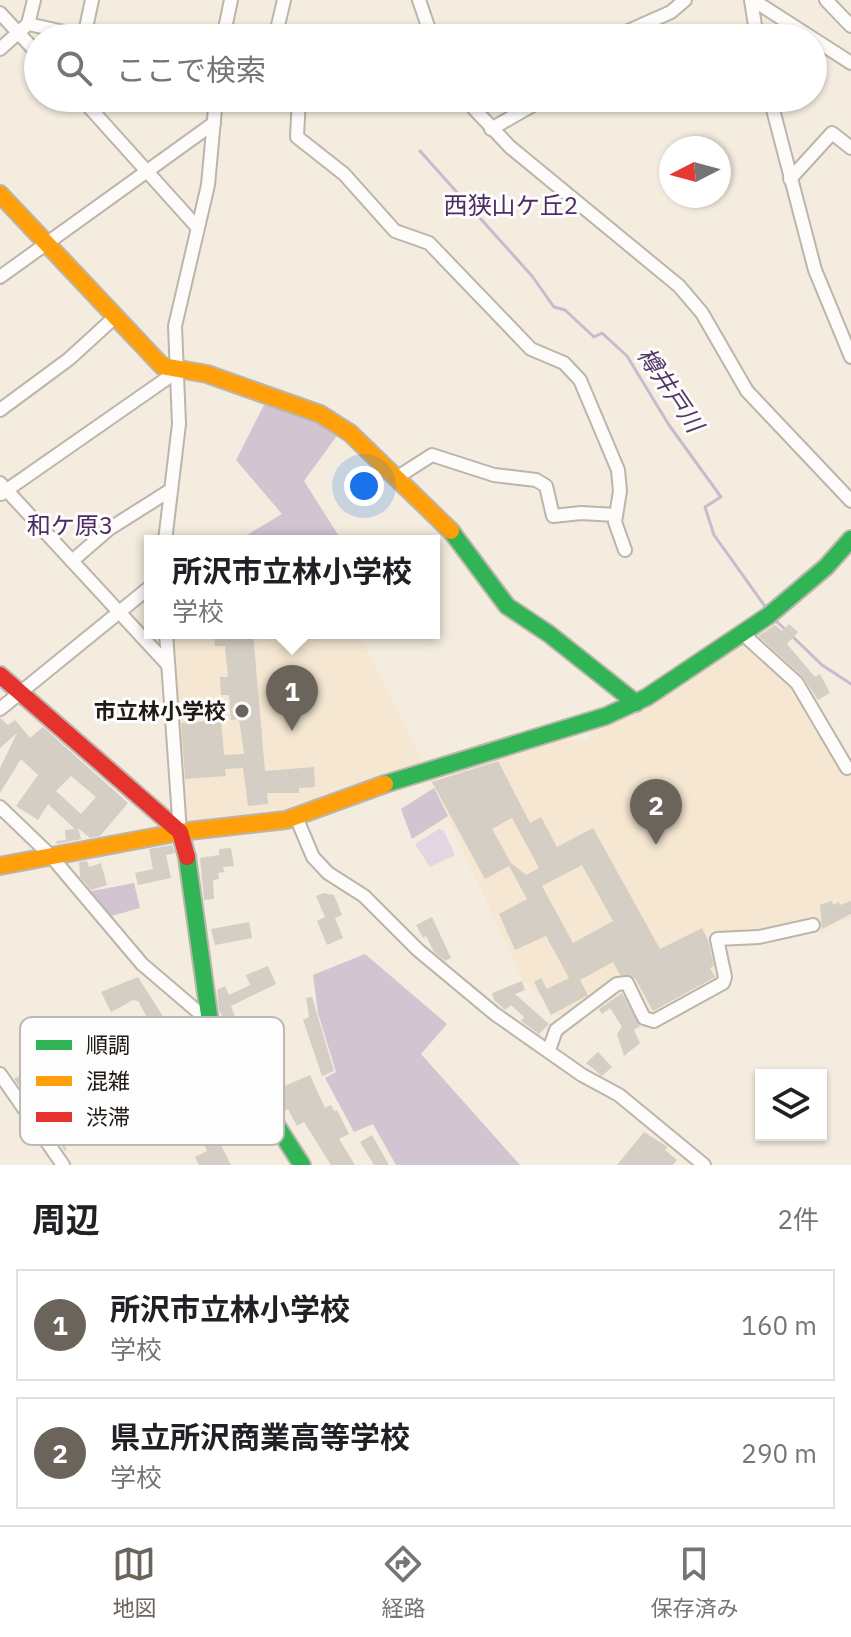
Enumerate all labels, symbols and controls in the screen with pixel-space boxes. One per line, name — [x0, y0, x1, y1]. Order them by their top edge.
search box — [24, 24, 827, 112]
icon: search — [52, 46, 96, 90]
text: ここで検索 — [116, 50, 266, 89]
north arrow — [659, 136, 731, 208]
district label: 西狭山ケ丘2 — [444, 189, 578, 221]
water label: 樽井戸川 — [631, 341, 713, 441]
your location — [344, 466, 384, 506]
district label: 和ケ原3 — [27, 509, 113, 541]
popup — [144, 535, 440, 639]
text: 所沢市立林小学校 — [172, 551, 412, 590]
text: 学校 — [172, 594, 224, 628]
pin: 1 — [266, 665, 318, 731]
place label: 市立林小学校 — [94, 696, 226, 725]
marker: 市立林小学校 — [233, 702, 251, 720]
pin: 2 — [630, 779, 682, 845]
legend — [20, 1017, 284, 1145]
text: 順調 — [86, 1030, 130, 1059]
text: 混雑 — [86, 1066, 130, 1095]
map controls — [755, 1069, 827, 1141]
button: layers — [755, 1069, 827, 1141]
text: 渋滞 — [86, 1102, 130, 1131]
text: 周辺 — [32, 1197, 100, 1241]
text: 2件 — [777, 1202, 819, 1236]
text: 所沢市立林小学校 — [110, 1289, 350, 1328]
text: 1 — [52, 1308, 68, 1342]
text: 160 m — [741, 1308, 817, 1342]
text: 学校 — [110, 1332, 162, 1366]
text: 県立所沢商業高等学校 — [110, 1417, 410, 1456]
text: 2 — [52, 1436, 68, 1470]
text: 290 m — [741, 1436, 817, 1470]
text: 学校 — [110, 1460, 162, 1494]
tab: 地図 — [112, 1542, 157, 1622]
tab: 経路 — [381, 1542, 426, 1622]
tab: 保存済み — [650, 1542, 739, 1622]

